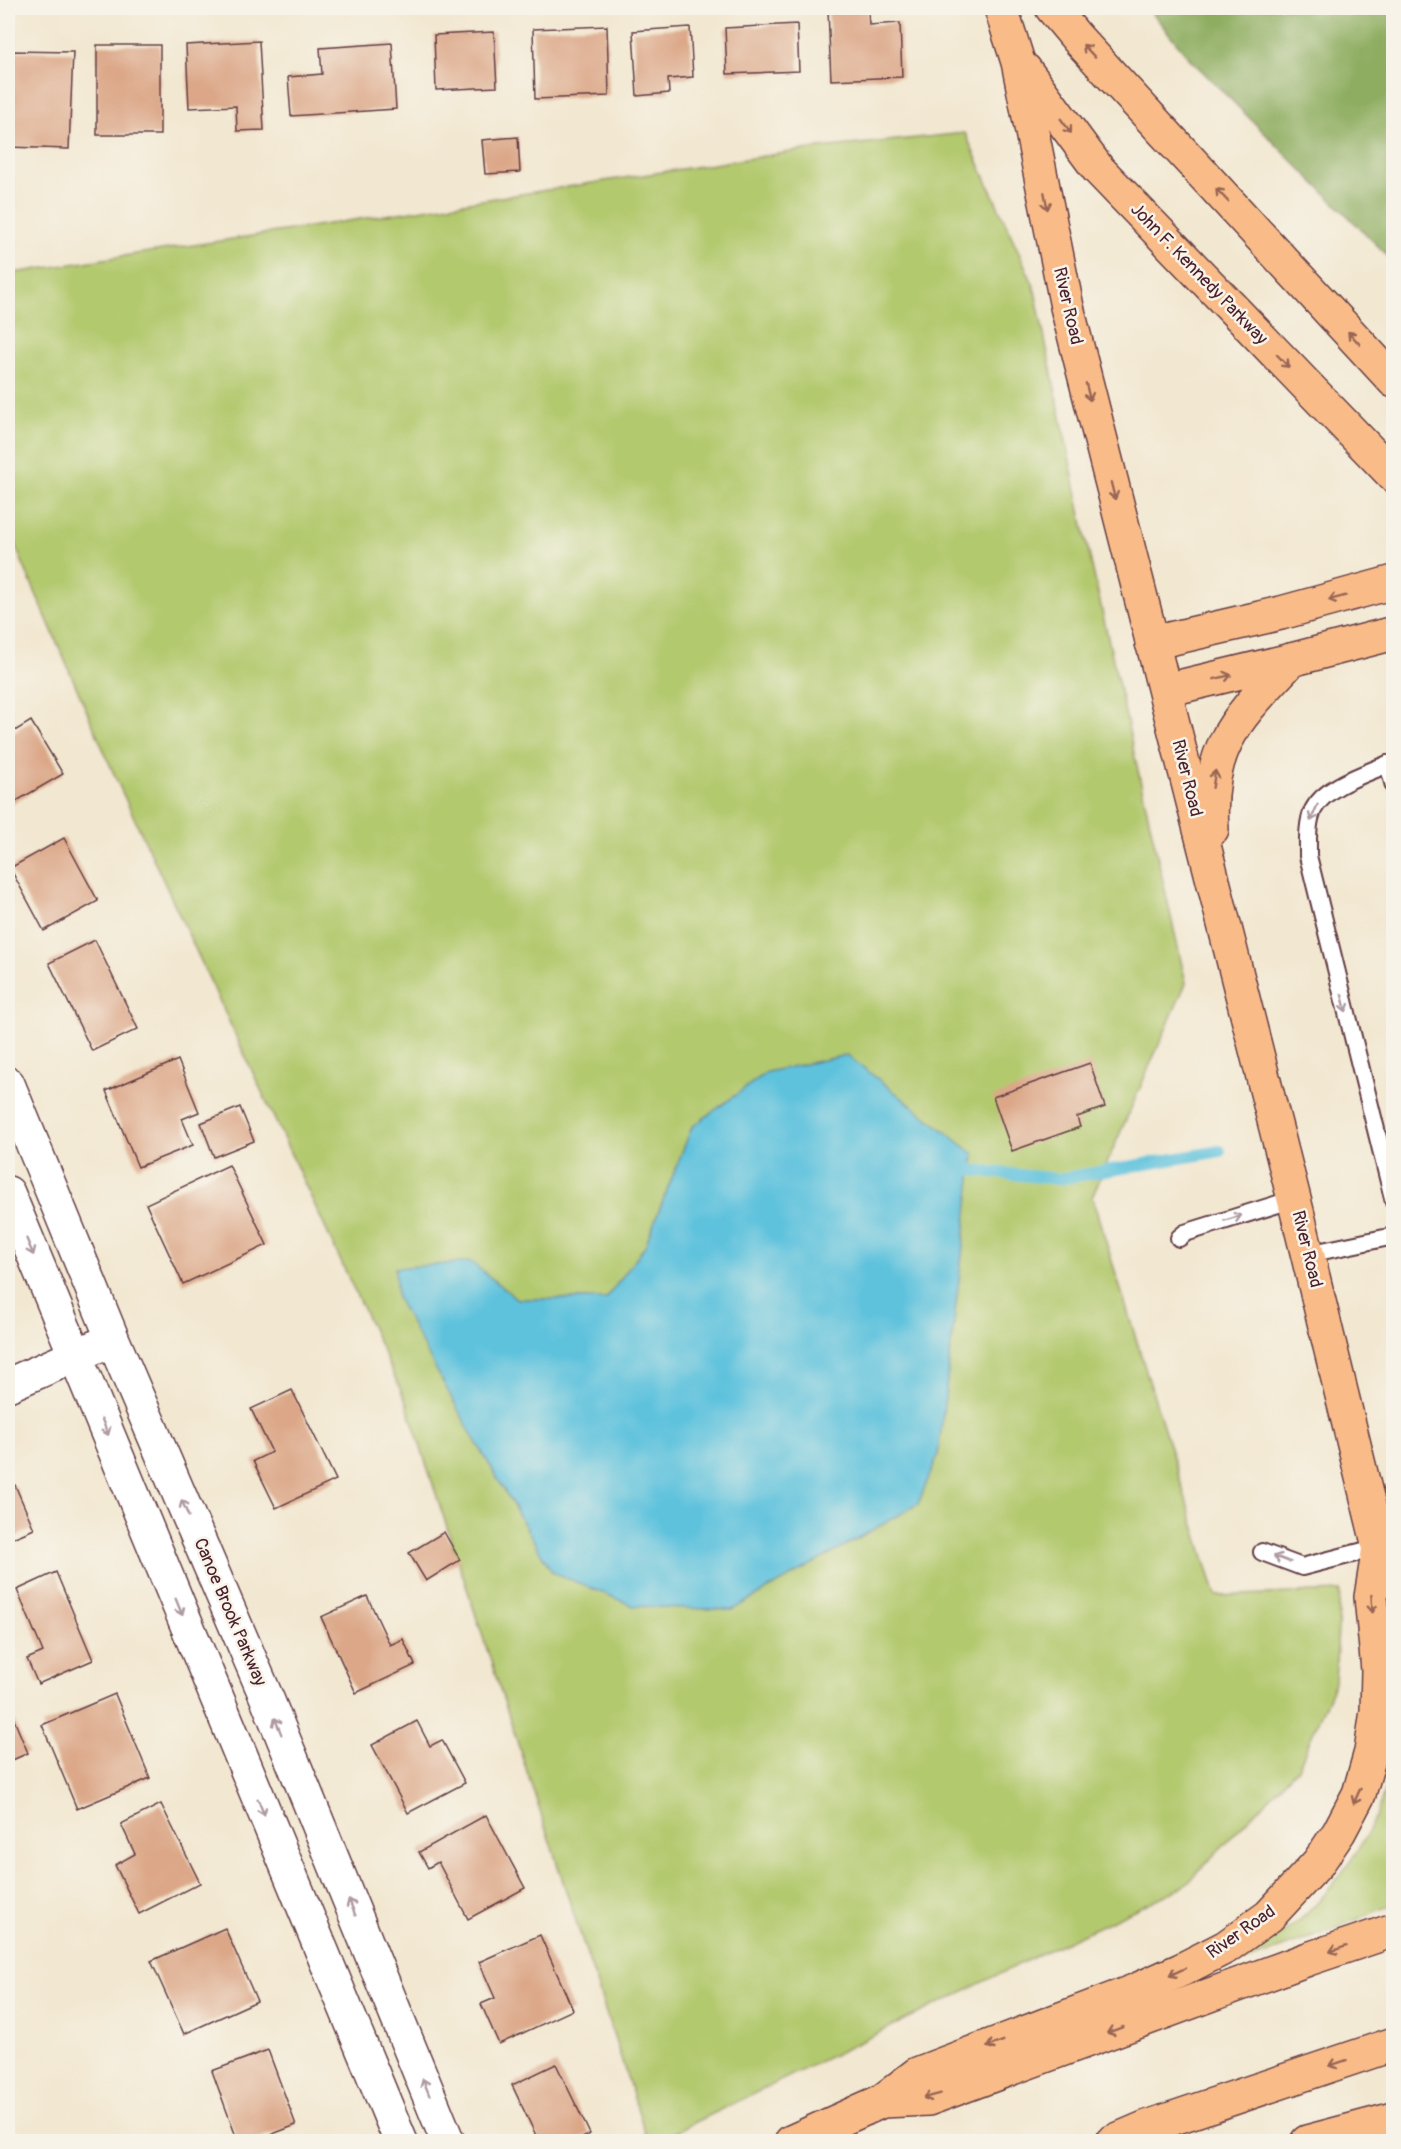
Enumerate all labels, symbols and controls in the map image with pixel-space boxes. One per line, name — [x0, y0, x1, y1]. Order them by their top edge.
one-way arrow — [1082, 44, 1096, 59]
one-way arrow — [1059, 117, 1072, 133]
one-way arrow — [1214, 187, 1229, 202]
one-way arrow — [1041, 191, 1052, 211]
street label: John F. Kennedy Parkway — [1125, 198, 1273, 350]
street label: River Road — [1048, 265, 1088, 347]
one-way arrow — [1347, 331, 1361, 346]
one-way arrow — [1276, 354, 1290, 369]
one-way arrow — [1083, 382, 1095, 401]
one-way arrow — [1108, 481, 1120, 500]
one-way arrow — [1328, 592, 1347, 604]
one-way arrow — [1213, 670, 1232, 682]
street label: River Road — [1166, 737, 1208, 819]
one-way arrow — [1208, 770, 1219, 789]
one-way arrow — [1308, 804, 1319, 822]
one-way arrow — [1339, 993, 1351, 1012]
street label: River Road — [1286, 1208, 1328, 1290]
one-way arrow — [1223, 1212, 1242, 1223]
one-way arrow — [25, 1237, 36, 1255]
one-way arrow — [100, 1417, 111, 1435]
one-way arrow — [179, 1500, 191, 1518]
street label: Canoe Brook Parkway — [188, 1534, 272, 1690]
one-way arrow — [1273, 1553, 1292, 1564]
one-way arrow — [1367, 1594, 1378, 1614]
one-way arrow — [174, 1597, 185, 1616]
one-way arrow — [272, 1717, 283, 1736]
one-way arrow — [1351, 1787, 1362, 1805]
one-way arrow — [256, 1797, 267, 1816]
one-way arrow — [346, 1898, 357, 1916]
street label: River Road — [1202, 1900, 1280, 1964]
one-way arrow — [1329, 1944, 1348, 1955]
one-way arrow — [1168, 1967, 1186, 1979]
one-way arrow — [1106, 2025, 1125, 2036]
one-way arrow — [987, 2039, 1005, 2050]
one-way arrow — [1329, 2058, 1348, 2069]
one-way arrow — [420, 2079, 431, 2097]
one-way arrow — [923, 2091, 942, 2103]

